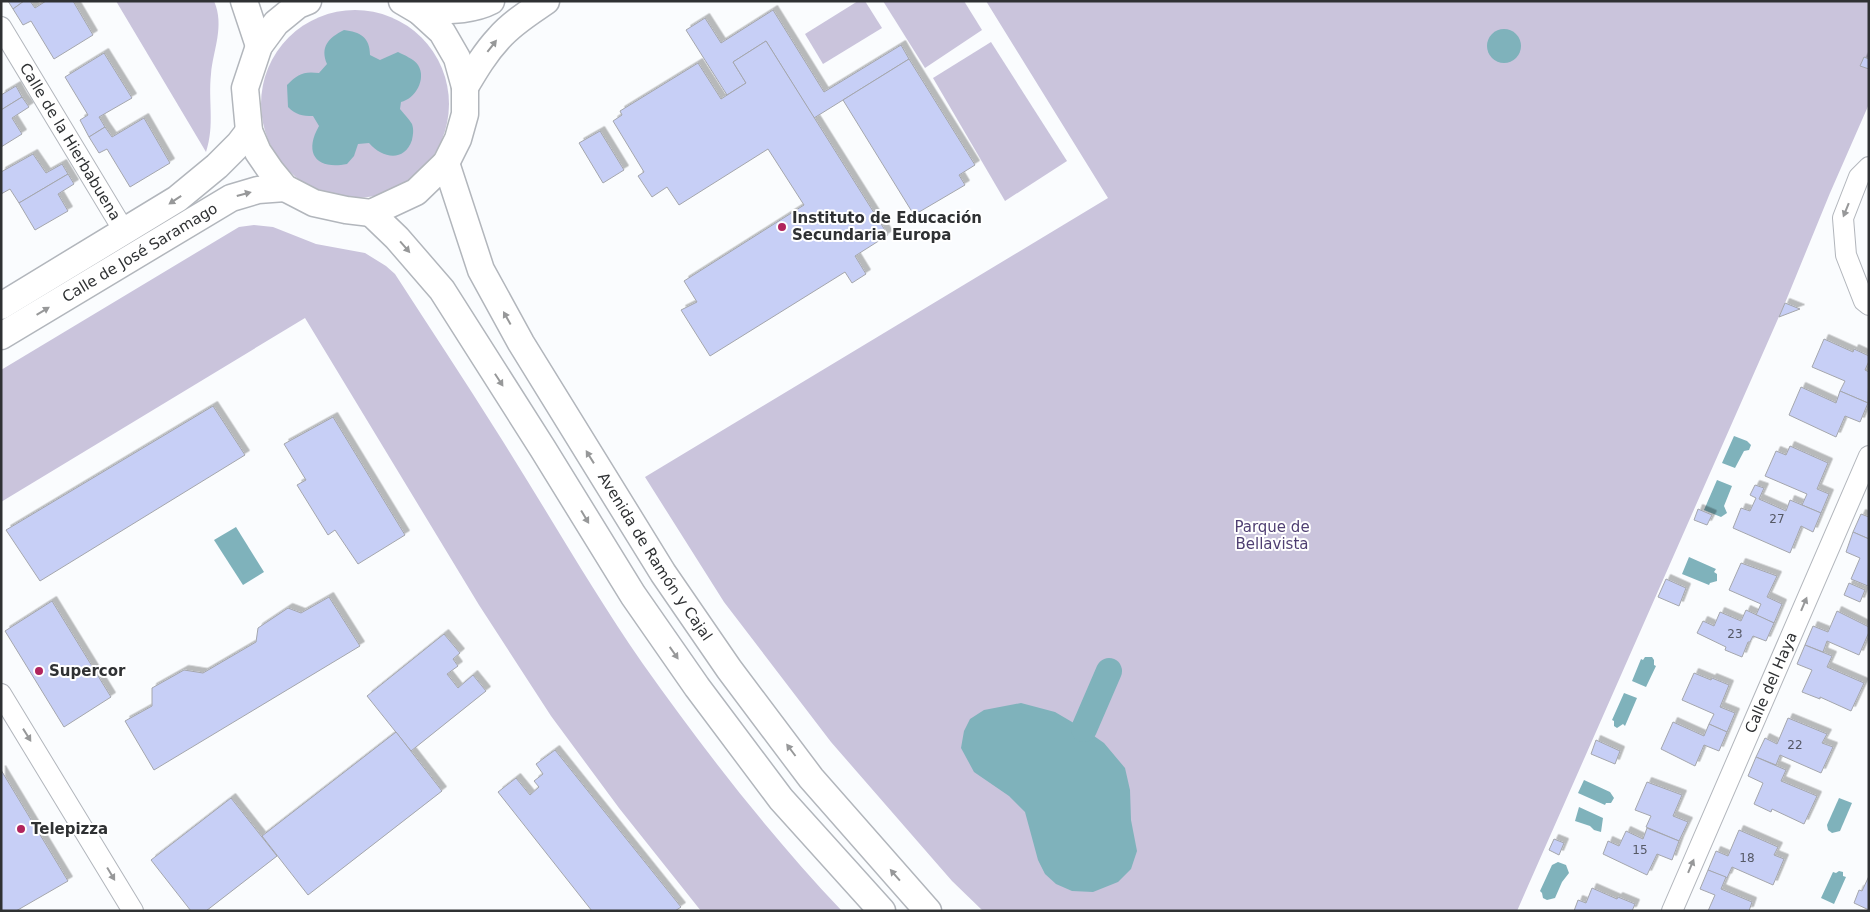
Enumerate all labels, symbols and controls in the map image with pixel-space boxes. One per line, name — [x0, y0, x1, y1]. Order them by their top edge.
one-way arrow — [486, 40, 497, 53]
street label: Calle de la Hierbabuena — [16, 60, 124, 224]
one-way arrow — [236, 190, 251, 198]
one-way arrow — [168, 195, 181, 205]
street label: Calle de José Saramago — [59, 199, 221, 306]
one-way arrow — [1842, 202, 1849, 217]
place label: Instituto de Educación Secundaria Europa — [792, 209, 982, 244]
marker: Instituto de Educación Secundaria Europa — [776, 221, 788, 233]
one-way arrow — [399, 241, 411, 253]
one-way arrow — [37, 306, 50, 315]
one-way arrow — [503, 311, 511, 325]
one-way arrow — [494, 373, 503, 386]
one-way arrow — [586, 451, 595, 464]
street label: Avenida de Ramón y Cajal — [594, 469, 716, 644]
one-way arrow — [581, 511, 590, 524]
house number: 27 — [1769, 512, 1785, 526]
park label: Parque de Bellavista — [1234, 518, 1310, 553]
one-way arrow — [1801, 597, 1809, 611]
house number: 23 — [1727, 627, 1743, 641]
street label: Calle del Haya — [1741, 629, 1801, 736]
one-way arrow — [669, 646, 679, 660]
place label: Supercor — [49, 662, 126, 680]
marker: Supercor — [33, 665, 45, 677]
one-way arrow — [22, 729, 32, 742]
house number: 22 — [1787, 738, 1803, 752]
one-way arrow — [785, 744, 796, 757]
place label: Telepizza — [31, 820, 108, 838]
marker: Telepizza — [15, 823, 27, 835]
house number: 15 — [1632, 843, 1648, 857]
house number: 18 — [1739, 851, 1755, 865]
one-way arrow — [1688, 859, 1696, 873]
one-way arrow — [107, 868, 116, 881]
one-way arrow — [889, 869, 901, 881]

